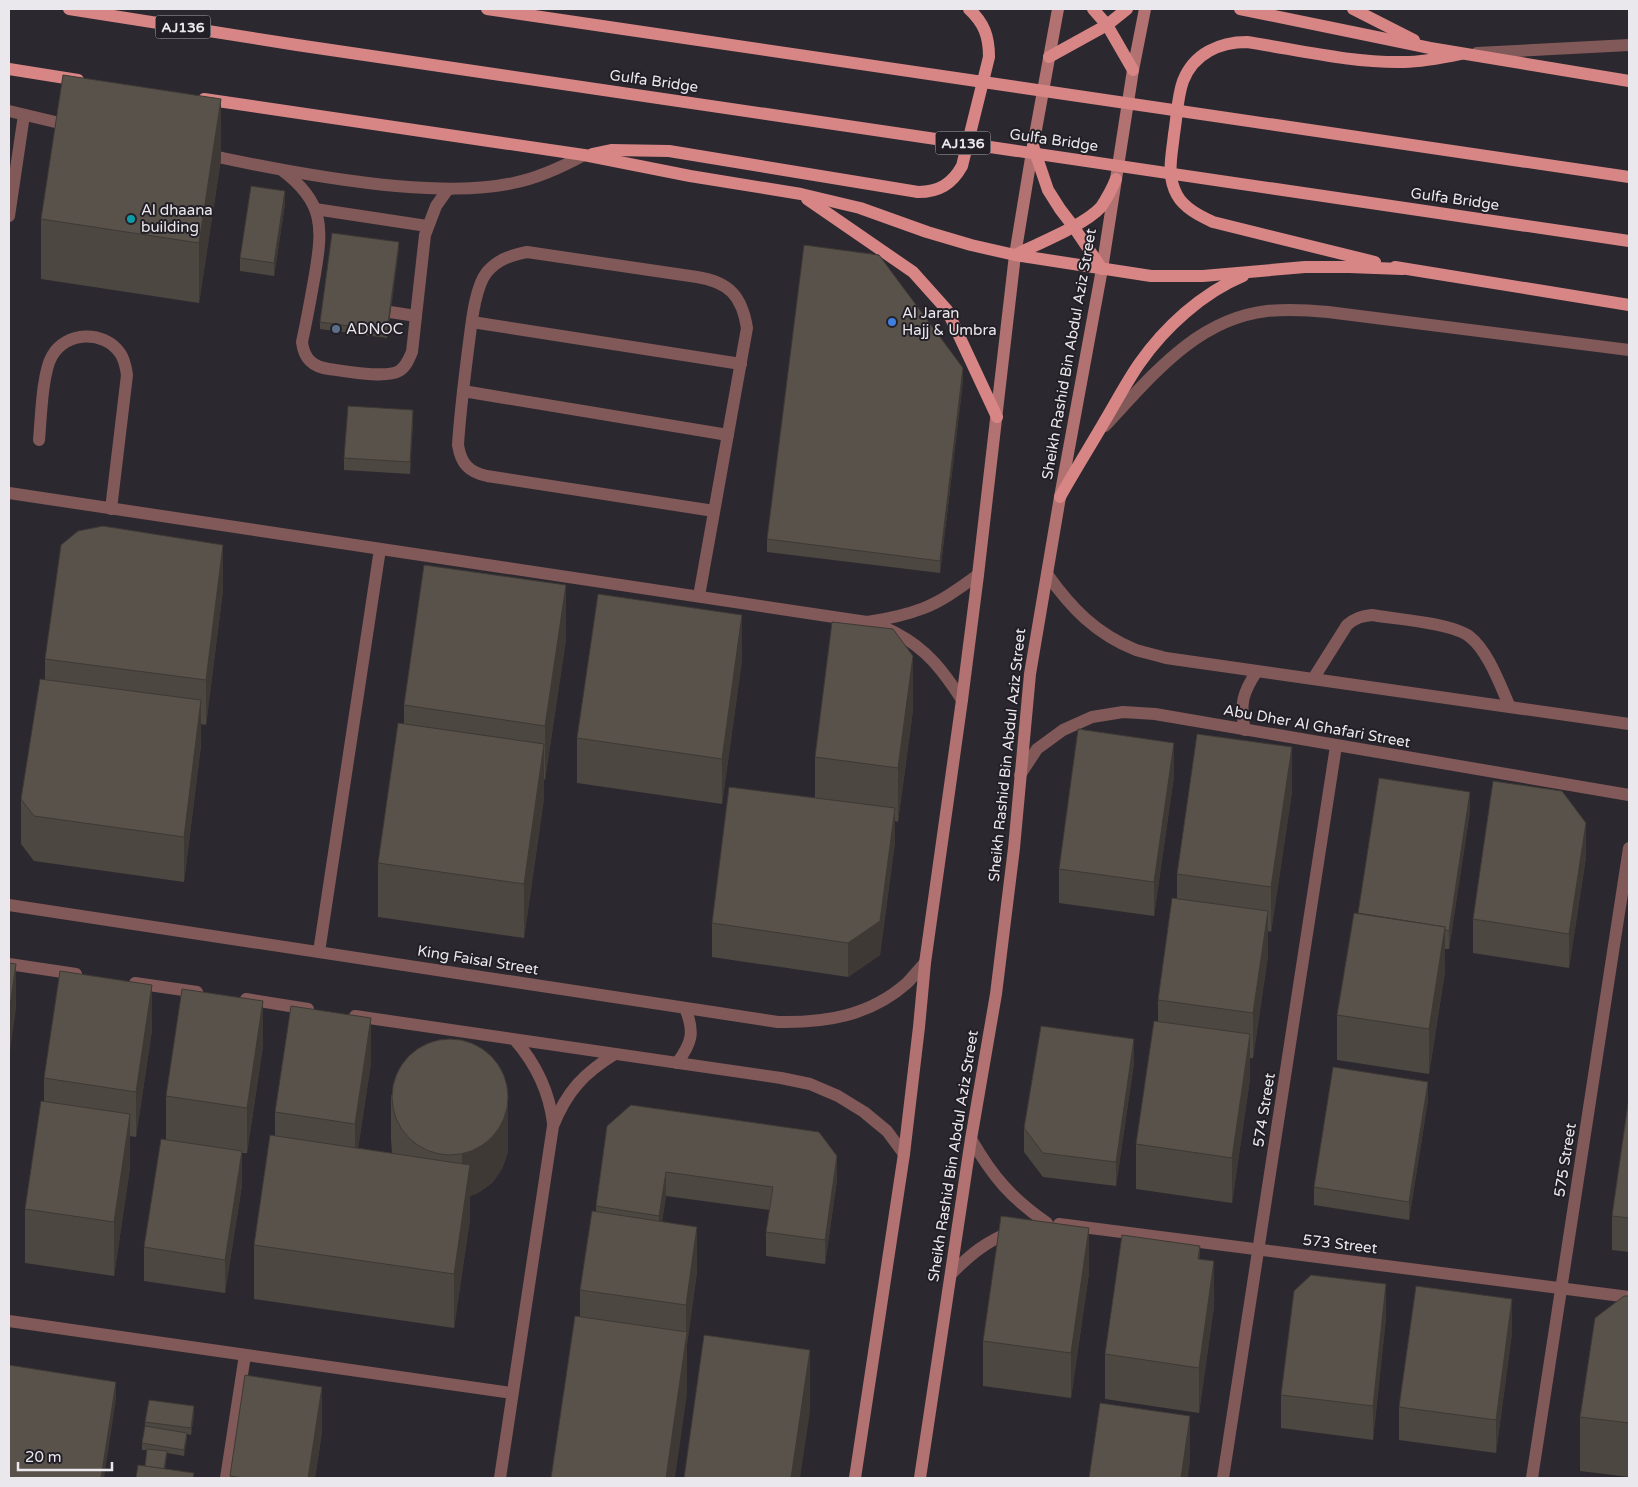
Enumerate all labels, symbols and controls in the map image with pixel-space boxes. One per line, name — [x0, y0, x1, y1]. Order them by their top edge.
road number: AJ136 — [156, 16, 210, 38]
street label: Gulfa Bridge — [609, 66, 699, 96]
street label: Gulfa Bridge — [1009, 125, 1099, 155]
road number: AJ136 — [936, 132, 990, 154]
street label: Gulfa Bridge — [1410, 184, 1500, 214]
place label: Al dhaana building — [141, 201, 213, 236]
marker: Al dhaana building — [125, 213, 137, 225]
street label: Sheikh Rashid Bin Abdul Aziz Street — [1038, 227, 1100, 481]
place label: Al Jaran Hajj & Umbra — [902, 304, 997, 339]
marker: Al Jaran Hajj & Umbra — [886, 316, 898, 328]
place label: ADNOC — [346, 320, 403, 338]
marker: ADNOC — [330, 323, 342, 335]
street label: Sheikh Rashid Bin Abdul Aziz Street — [985, 627, 1029, 883]
street label: Abu Dher Al Ghafari Street — [1222, 701, 1412, 751]
street label: King Faisal Street — [416, 942, 540, 979]
street label: Sheikh Rashid Bin Abdul Aziz Street — [924, 1029, 982, 1283]
street label: 574 Street — [1249, 1071, 1279, 1148]
street label: 575 Street — [1550, 1121, 1580, 1198]
street label: 573 Street — [1302, 1230, 1379, 1258]
scale bar — [18, 1440, 111, 1472]
text: 20 m — [25, 1448, 62, 1466]

